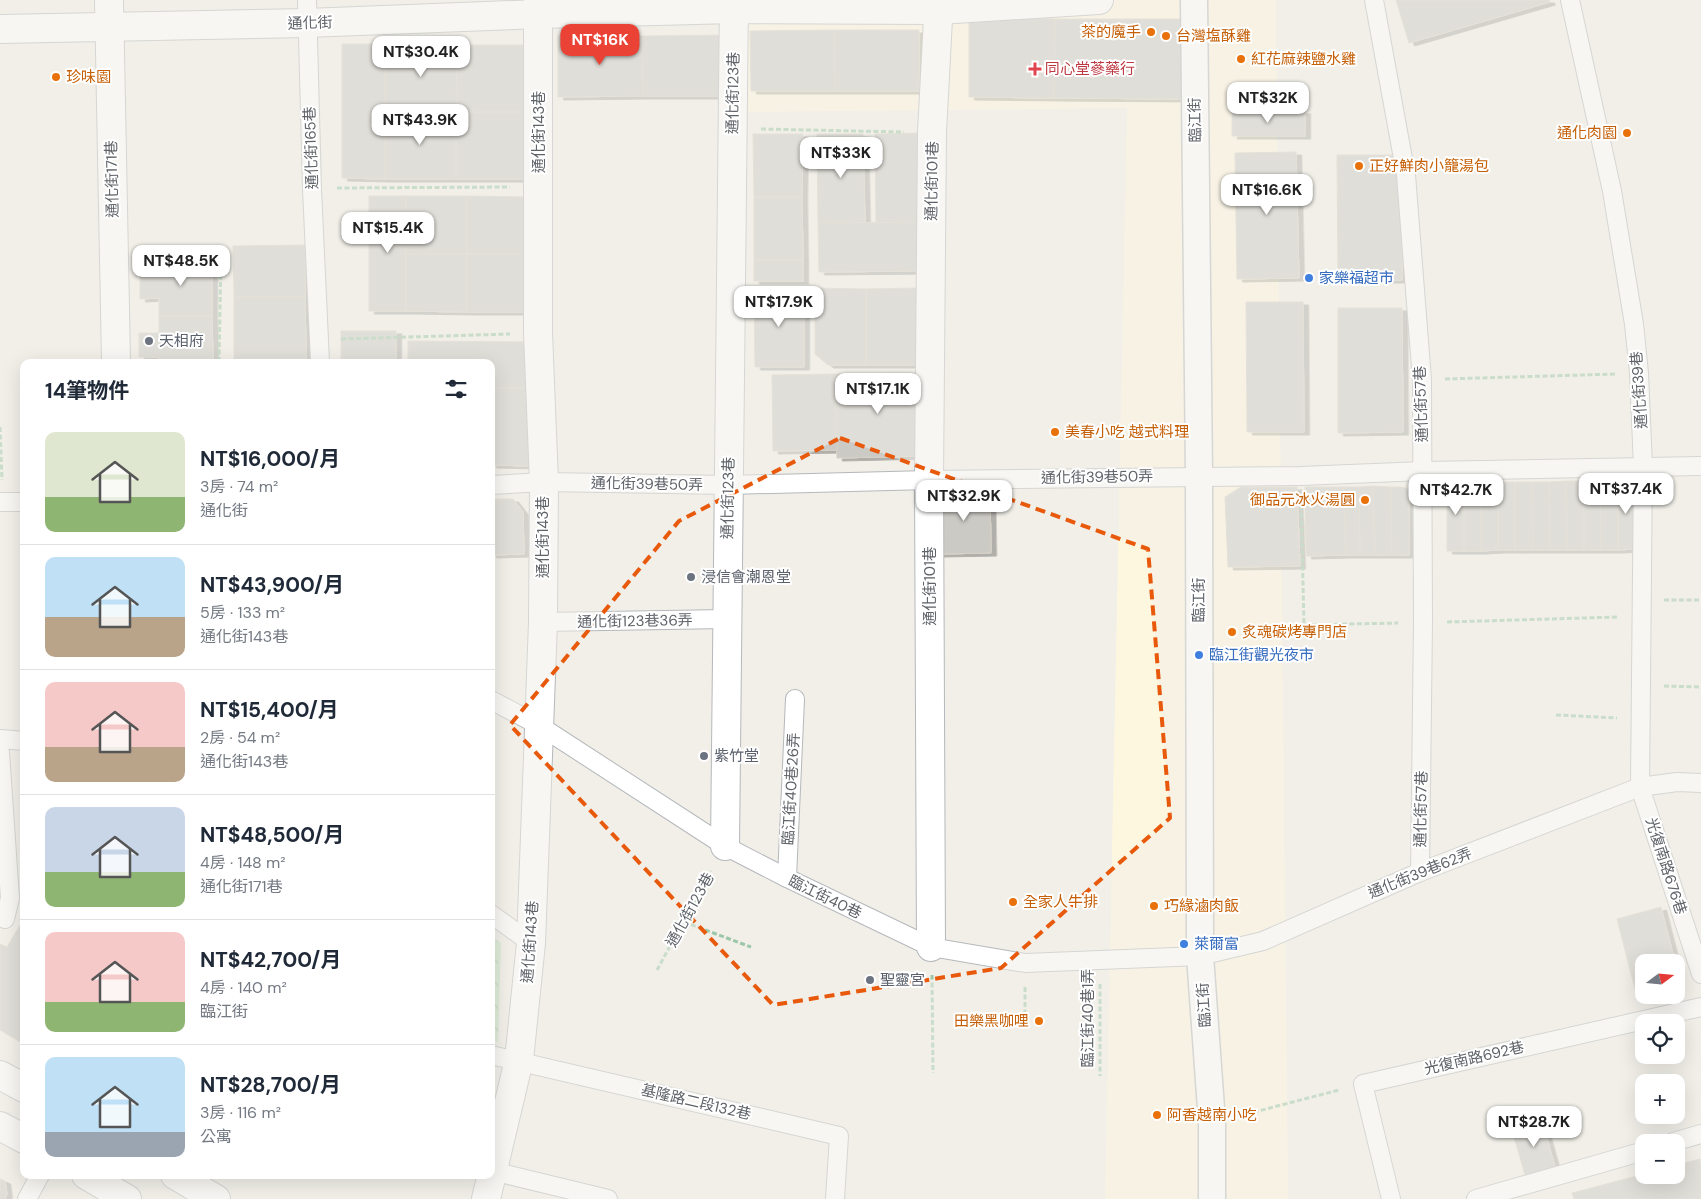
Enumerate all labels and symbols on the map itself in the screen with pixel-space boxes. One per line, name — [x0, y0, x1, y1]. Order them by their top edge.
street label: 通化街 — [287, 12, 333, 34]
place label: 茶的魔手 — [1081, 22, 1141, 42]
pin: NT$16K — [559, 23, 641, 66]
marker: 茶的魔手 — [1145, 26, 1157, 38]
place label: 台灣塩酥雞 — [1176, 26, 1251, 46]
marker: 台灣塩酥雞 — [1160, 30, 1172, 42]
pin: NT$30.4K — [369, 36, 473, 78]
place label: 紅花麻辣鹽水雞 — [1251, 49, 1356, 69]
street label: 通化街123巷 — [722, 52, 744, 134]
marker: 紅花麻辣鹽水雞 — [1235, 53, 1247, 65]
place label: 同心堂蔘藥行 — [1045, 59, 1135, 79]
marker: 同心堂蔘藥行 — [1029, 63, 1041, 75]
place label: 珍味園 — [66, 67, 111, 87]
marker: 珍味園 — [50, 71, 62, 83]
pin: NT$32K — [1227, 82, 1309, 124]
street label: 通化街143巷 — [529, 91, 549, 173]
street label: 臨江街 — [1185, 97, 1205, 143]
pin: NT$43.9K — [368, 104, 472, 146]
street label: 通化街165巷 — [300, 106, 322, 190]
place label: 通化肉園 — [1557, 123, 1617, 143]
marker: 通化肉園 — [1621, 127, 1633, 139]
pin: NT$33K — [800, 136, 882, 179]
street label: 通化街171巷 — [101, 140, 123, 218]
street label: 通化街101巷 — [921, 141, 943, 221]
place label: 正好鮮肉小籠湯包 — [1369, 156, 1489, 176]
marker: 正好鮮肉小籠湯包 — [1353, 160, 1365, 172]
pin: NT$16.6K — [1215, 174, 1319, 216]
pin: NT$15.4K — [336, 212, 440, 254]
pin: NT$48.5K — [129, 244, 233, 287]
place label: 家樂福超市 — [1319, 268, 1394, 288]
marker: 家樂福超市 — [1303, 272, 1315, 284]
pin: NT$17.9K — [727, 286, 831, 328]
place label: 天相府 — [159, 331, 204, 351]
marker: 天相府 — [143, 335, 155, 347]
street label: 通化街39巷 — [1626, 350, 1652, 430]
street label: 通化街57巷 — [1410, 365, 1432, 443]
pin: NT$17.1K — [826, 372, 930, 415]
place label: 美春小吃 越式料理 — [1065, 422, 1189, 442]
marker: 美春小吃 越式料理 — [1049, 426, 1061, 438]
street label: 通化街123巷 — [717, 457, 739, 539]
street label: 通化街39巷50弄 — [1041, 466, 1153, 488]
pin: NT$37.4K — [1574, 472, 1678, 515]
street label: 通化街39巷50弄 — [591, 473, 703, 495]
pin: NT$42.7K — [1404, 474, 1508, 516]
pin: NT$32.9K — [912, 480, 1016, 522]
place label: 御品元冰火湯圓 — [1250, 490, 1355, 510]
marker: 御品元冰火湯圓 — [1359, 494, 1371, 506]
street label: 通化街143巷 — [533, 496, 553, 578]
street label: 通化街101巷 — [920, 546, 940, 626]
place label: 浸信會潮恩堂 — [701, 567, 791, 587]
marker: 浸信會潮恩堂 — [685, 571, 697, 583]
street label: 臨江街 — [1189, 577, 1209, 623]
street label: 通化街123巷36弄 — [577, 610, 693, 632]
place label: 炙魂碳烤專門店 — [1242, 622, 1347, 642]
marker: 炙魂碳烤專門店 — [1226, 626, 1238, 638]
place label: 臨江街觀光夜市 — [1209, 645, 1314, 665]
marker: 臨江街觀光夜市 — [1193, 649, 1205, 661]
street label: 臨江街40巷26弄 — [778, 732, 804, 846]
place label: 紫竹堂 — [714, 746, 759, 766]
marker: 紫竹堂 — [698, 750, 710, 762]
street label: 通化街57巷 — [1410, 770, 1432, 848]
street label: 光復南路676巷 — [1641, 815, 1691, 917]
street label: 通化街39巷62弄 — [1365, 843, 1475, 903]
street label: 通化街123巷 — [661, 869, 719, 951]
street label: 臨江街40巷 — [785, 871, 865, 923]
place label: 全家人牛排 — [1023, 892, 1098, 912]
marker: 全家人牛排 — [1007, 896, 1019, 908]
place label: 巧緣滷肉飯 — [1164, 896, 1239, 916]
street label: 通化街143巷 — [517, 900, 543, 984]
marker: 巧緣滷肉飯 — [1148, 900, 1160, 912]
place label: 萊爾富 — [1194, 934, 1239, 954]
marker: 萊爾富 — [1178, 938, 1190, 950]
north arrow — [1635, 954, 1685, 1004]
street label: 臨江街40巷1弄 — [1078, 968, 1098, 1068]
place label: 聖靈宮 — [880, 970, 925, 990]
marker: 聖靈宮 — [864, 974, 876, 986]
street label: 臨江街 — [1192, 982, 1216, 1028]
place label: 田樂黑咖哩 — [954, 1011, 1029, 1031]
marker: 田樂黑咖哩 — [1033, 1015, 1045, 1027]
street label: 光復南路692巷 — [1422, 1037, 1526, 1079]
street label: 基隆路二段132巷 — [639, 1080, 753, 1124]
place label: 阿香越南小吃 — [1167, 1105, 1257, 1125]
pin: NT$28.7K — [1482, 1106, 1586, 1148]
marker: 阿香越南小吃 — [1151, 1109, 1163, 1121]

